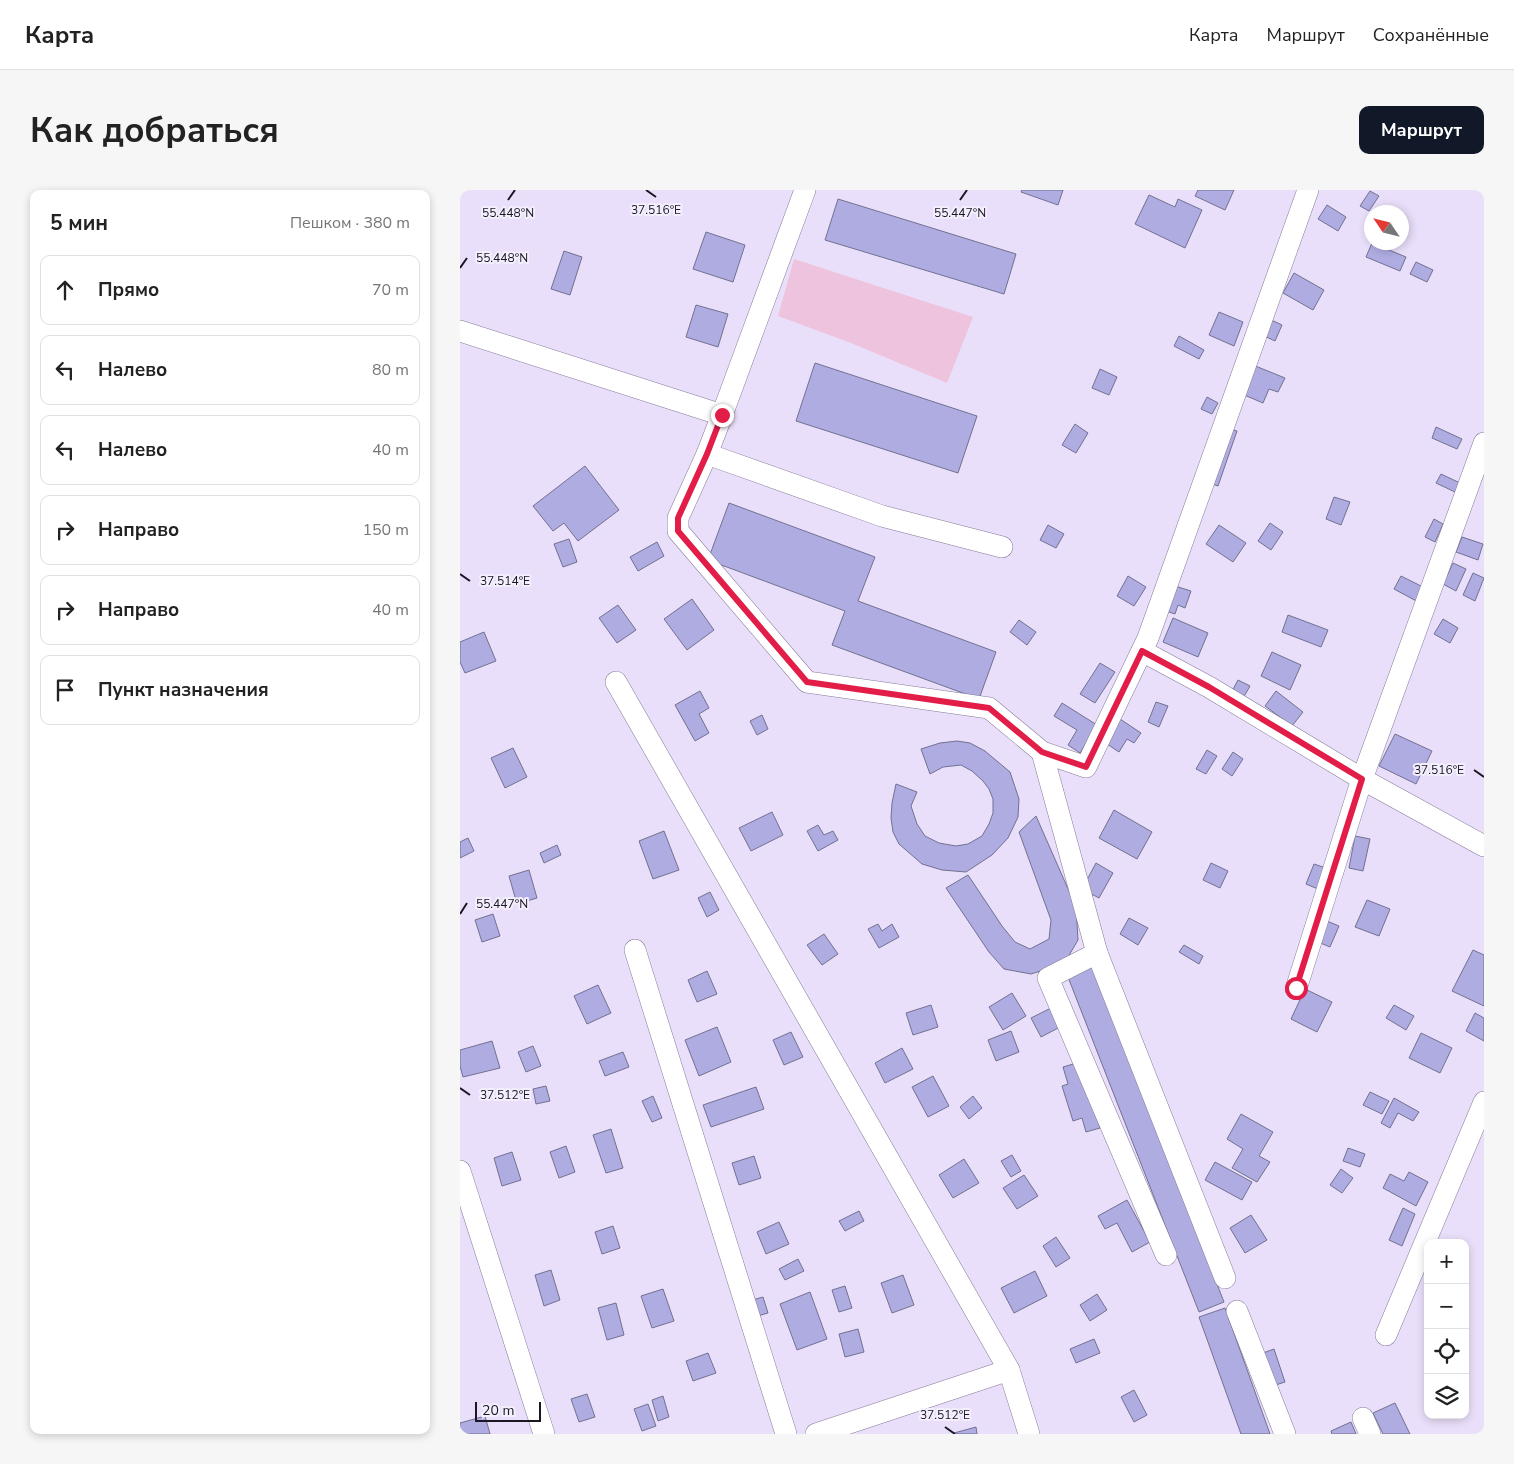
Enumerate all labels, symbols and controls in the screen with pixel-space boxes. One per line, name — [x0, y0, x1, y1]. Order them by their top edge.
text: Карта — [25, 19, 94, 51]
text: Карта — [1189, 23, 1239, 47]
text: Маршрут — [1267, 23, 1345, 47]
text: Сохранённые — [1373, 23, 1489, 47]
button: Маршрут — [1359, 106, 1484, 154]
text: Как добраться — [30, 107, 279, 154]
text: 37.516°E — [631, 202, 681, 218]
text: 55.448°N — [482, 205, 534, 221]
text: 55.447°N — [934, 205, 986, 221]
north arrow — [1364, 205, 1409, 250]
text: 5 мин — [50, 209, 108, 237]
text: Пешком · 380 m — [290, 212, 410, 234]
text: 55.448°N — [476, 250, 528, 266]
icon: ahead — [51, 276, 79, 304]
text: Прямо — [98, 277, 159, 303]
text: 70 m — [372, 279, 409, 301]
icon: left — [51, 356, 79, 384]
text: Налево — [98, 357, 167, 383]
text: 80 m — [372, 359, 409, 381]
route end — [711, 404, 734, 427]
icon: left — [51, 436, 79, 464]
text: Налево — [98, 437, 167, 463]
text: 40 m — [372, 439, 409, 461]
icon: right — [51, 516, 79, 544]
text: Направо — [98, 517, 179, 543]
text: 150 m — [362, 519, 409, 541]
text: 37.514°E — [480, 573, 530, 589]
icon: right — [51, 596, 79, 624]
text: Направо — [98, 597, 179, 623]
text: 40 m — [372, 599, 409, 621]
icon: arrive — [51, 676, 79, 704]
text: Пункт назначения — [98, 677, 269, 703]
text: 37.516°E — [1414, 762, 1464, 778]
text: 55.447°N — [476, 896, 528, 912]
route start — [1285, 977, 1308, 1000]
text: 37.512°E — [480, 1087, 530, 1103]
map controls — [1424, 1239, 1469, 1419]
button: + — [1424, 1239, 1469, 1284]
button: − — [1424, 1284, 1469, 1329]
button: locate — [1424, 1329, 1469, 1374]
button: layers — [1424, 1374, 1469, 1419]
scale bar — [475, 1399, 541, 1422]
text: 20 m — [482, 1401, 514, 1420]
text: 37.512°E — [920, 1407, 970, 1423]

